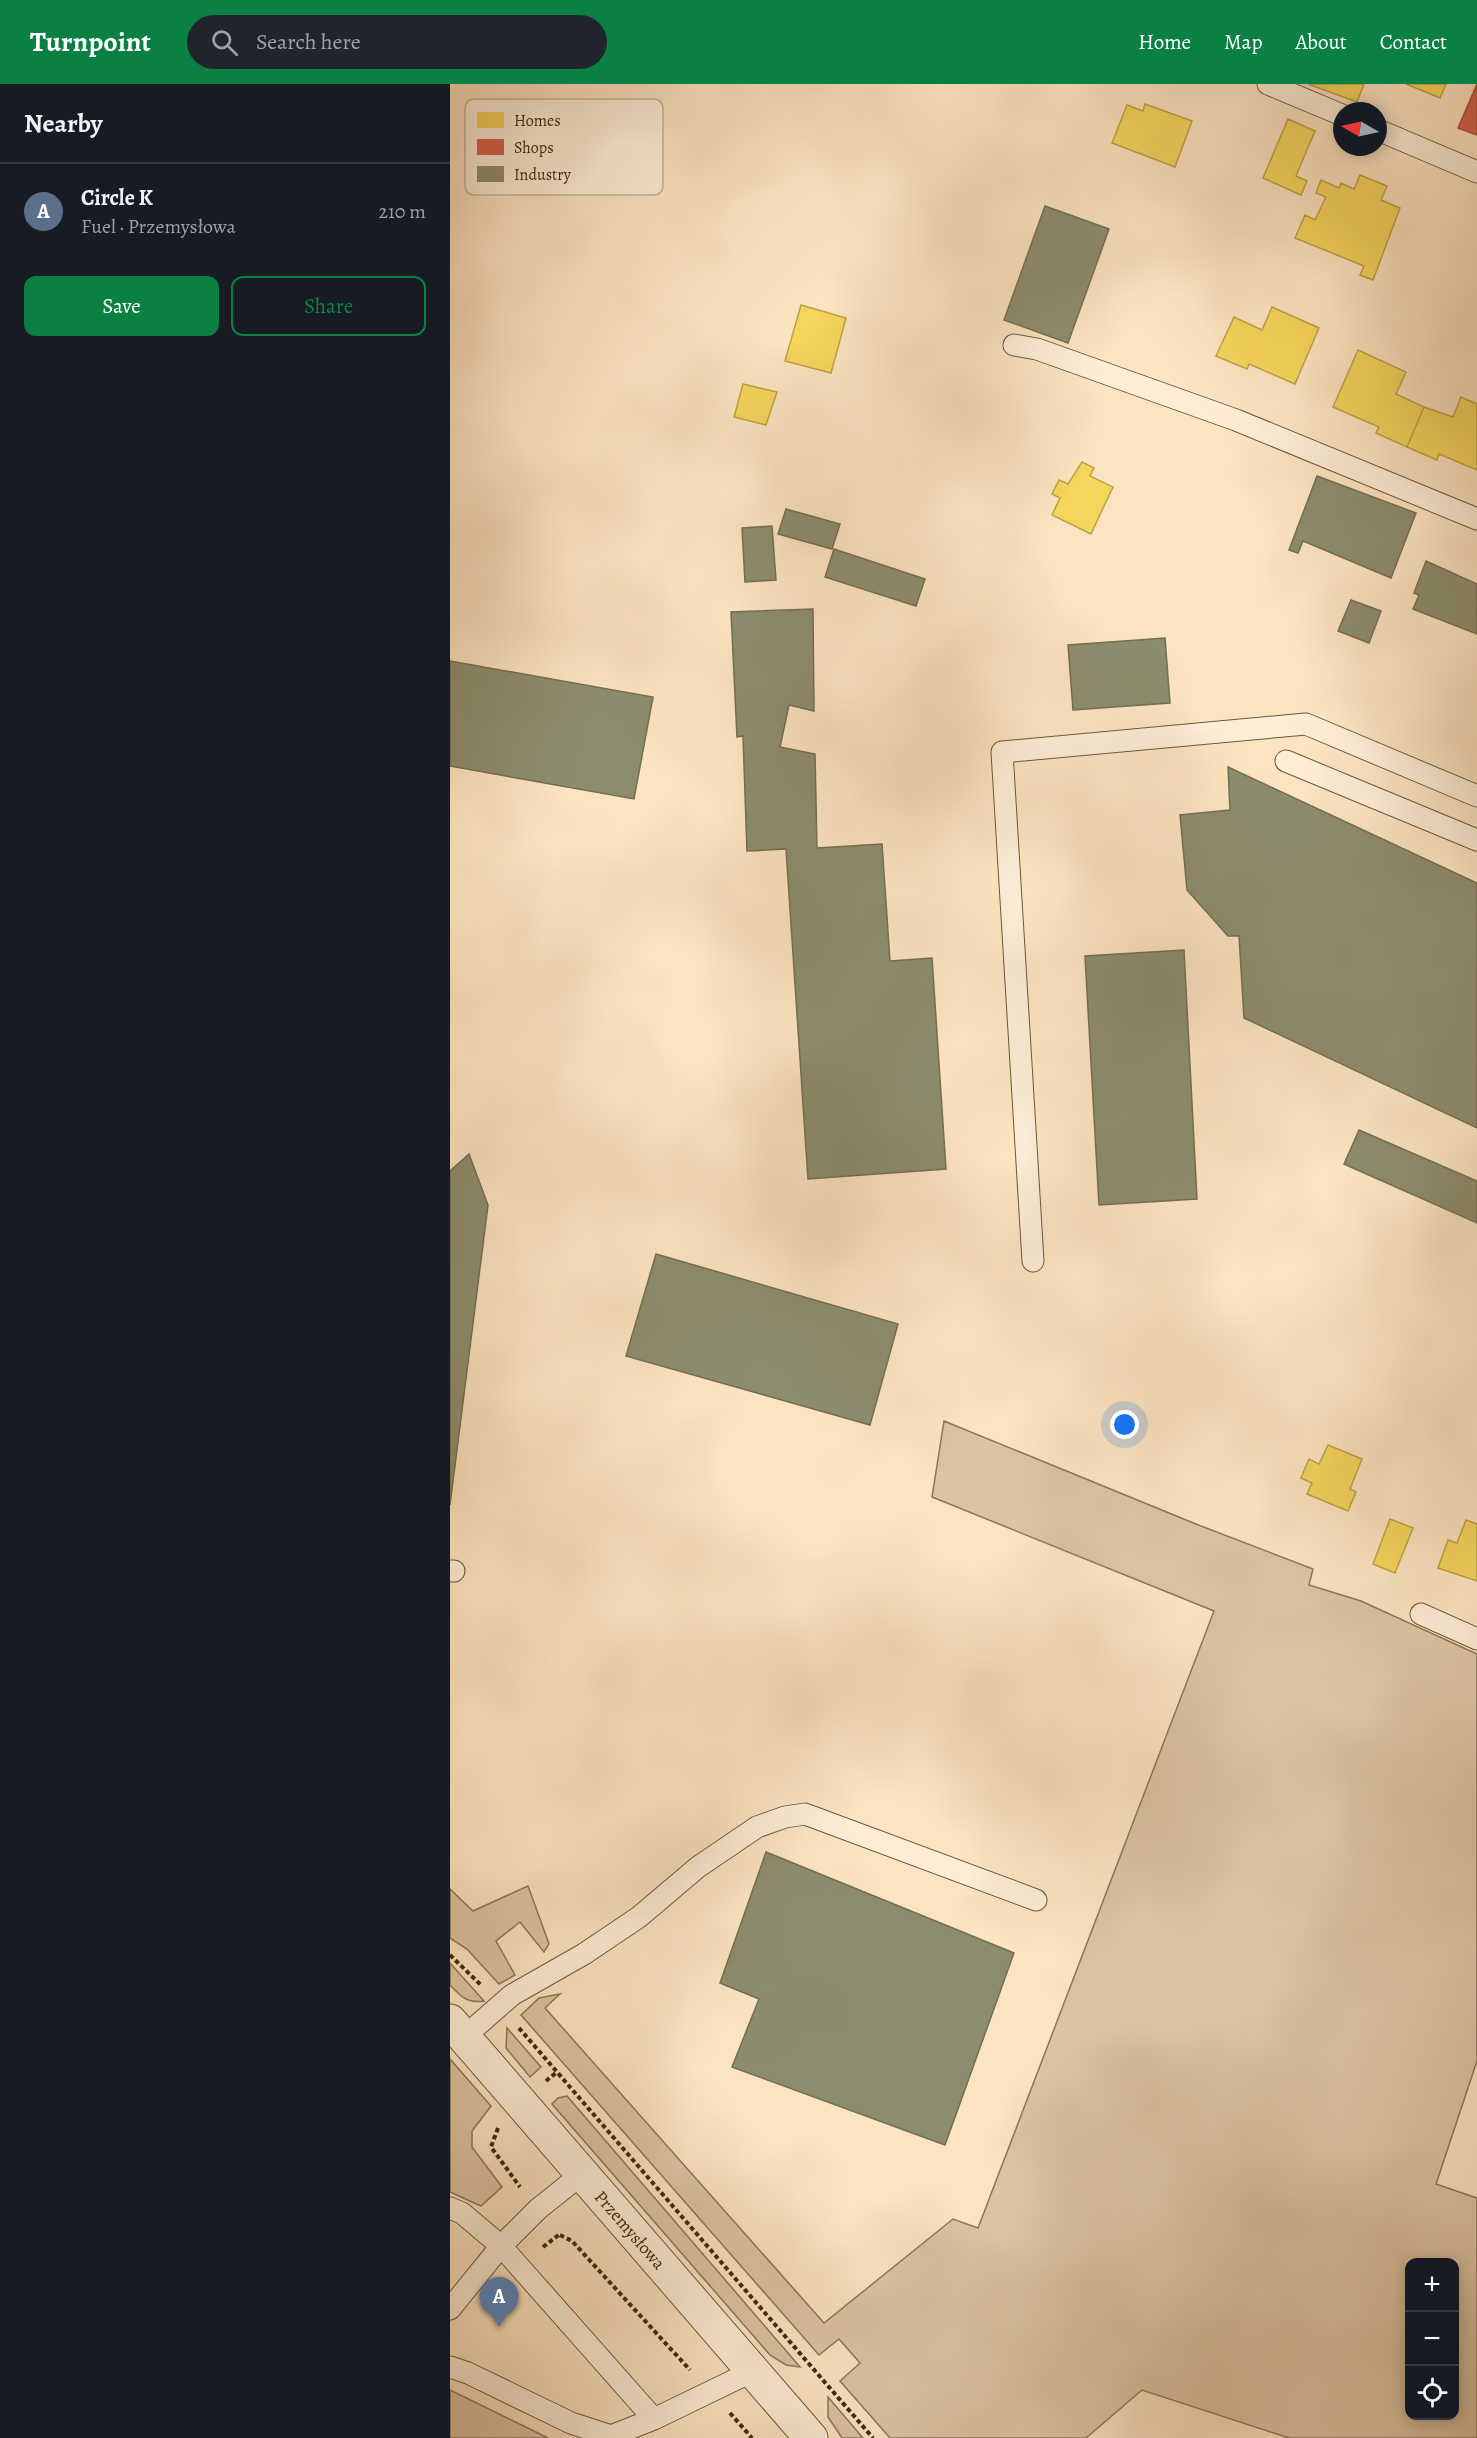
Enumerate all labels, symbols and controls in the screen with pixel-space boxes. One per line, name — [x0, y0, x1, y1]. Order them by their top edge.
search box — [187, 15, 607, 69]
text: Turnpoint — [30, 23, 151, 61]
icon: search — [208, 26, 241, 59]
text: Search here — [256, 27, 361, 57]
text: Home — [1138, 28, 1191, 56]
text: Map — [1224, 28, 1262, 56]
text: About — [1295, 28, 1347, 56]
text: Contact — [1380, 28, 1447, 56]
legend — [465, 99, 663, 195]
north arrow — [1333, 102, 1387, 156]
text: Nearby — [24, 106, 103, 141]
text: Homes — [514, 110, 561, 132]
text: Shops — [514, 137, 554, 159]
text: Industry — [514, 164, 572, 186]
text: Circle K — [81, 183, 153, 213]
text: A — [37, 198, 50, 225]
text: 210 m — [378, 198, 426, 225]
text: Fuel · Przemysłowa — [81, 213, 236, 240]
button: Save — [24, 276, 219, 336]
button: Share — [231, 276, 426, 336]
your location — [1110, 1410, 1139, 1439]
street label: Przemysłowa — [589, 2185, 671, 2275]
map controls — [1405, 2258, 1459, 2420]
button: + — [1405, 2258, 1459, 2312]
pin: A — [479, 2278, 518, 2327]
button: − — [1405, 2312, 1459, 2366]
button: locate — [1405, 2366, 1459, 2420]

